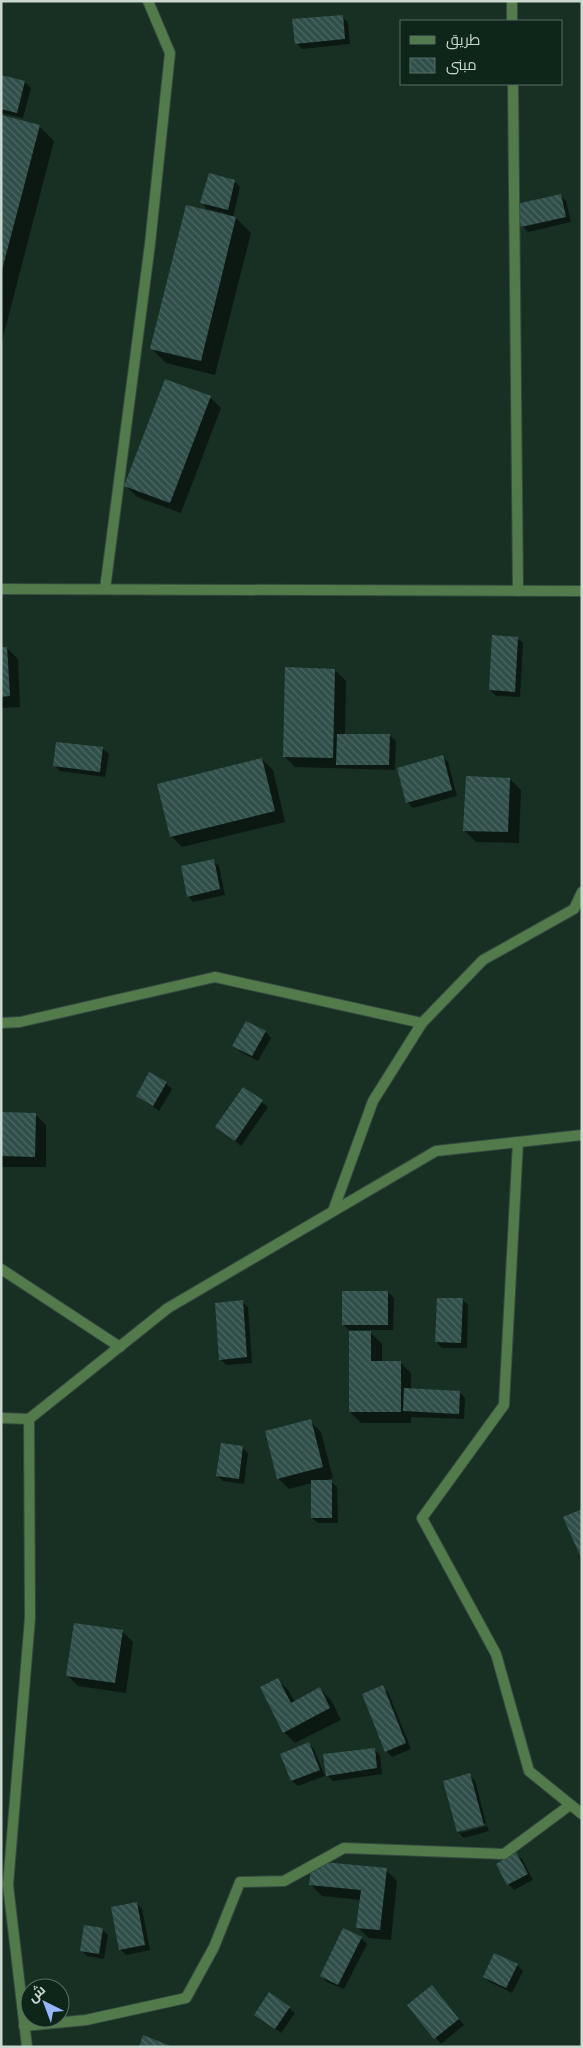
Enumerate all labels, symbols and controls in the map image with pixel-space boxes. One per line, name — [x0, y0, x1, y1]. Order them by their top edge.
legend — [400, 20, 563, 85]
text: طريق — [446, 29, 480, 50]
text: مبنى — [446, 54, 477, 75]
north arrow — [20, 1978, 70, 2028]
text: ش — [23, 1980, 49, 2006]

